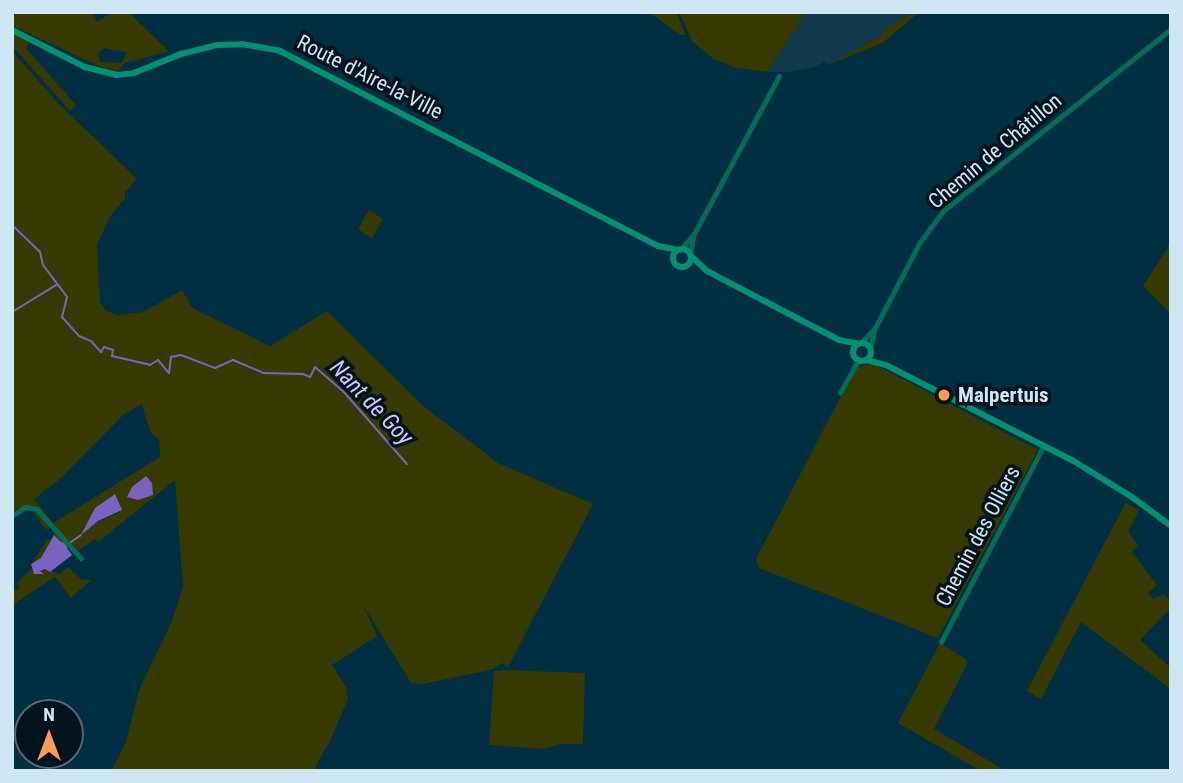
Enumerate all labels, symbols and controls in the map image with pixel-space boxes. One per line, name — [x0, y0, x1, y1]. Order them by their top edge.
street label: Route d'Aire-la-Ville — [293, 29, 447, 125]
street label: Chemin de Châtillon — [923, 88, 1067, 214]
water label: Nant de Goy — [324, 355, 418, 451]
place label: Malpertuis — [958, 382, 1049, 408]
marker: Malpertuis — [936, 387, 952, 403]
street label: Chemin des Olliers — [930, 462, 1026, 610]
north arrow — [14, 699, 84, 769]
text: N — [43, 703, 55, 726]

